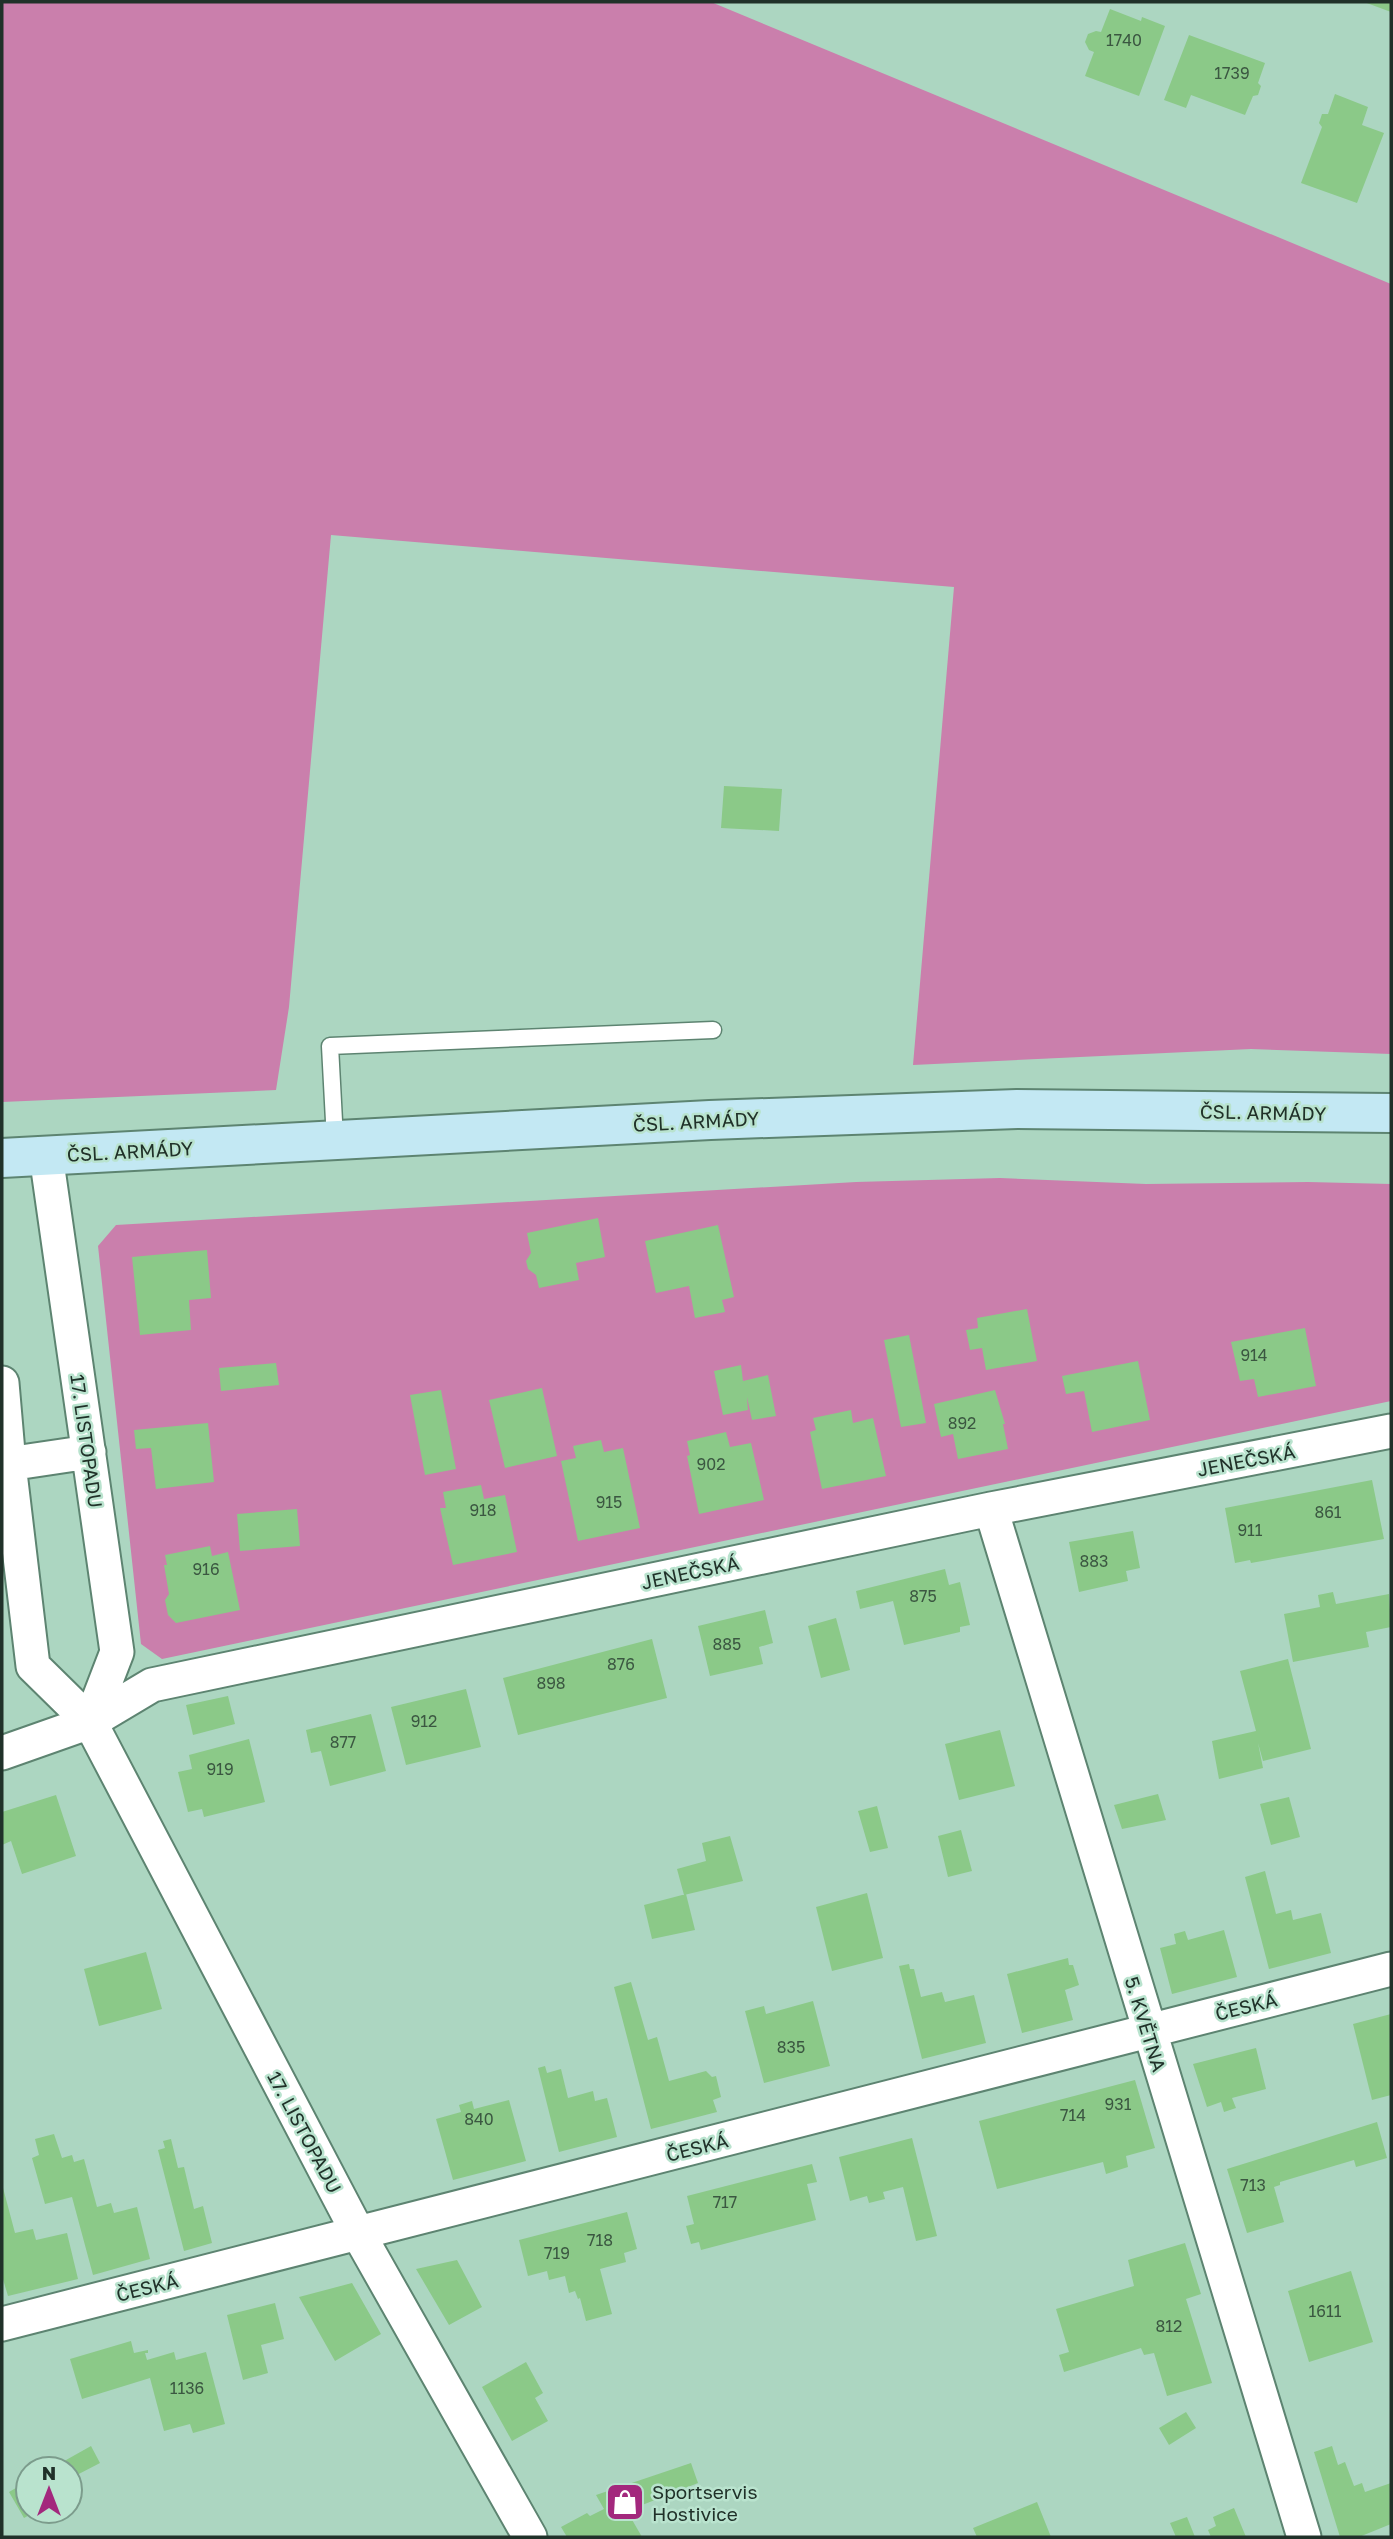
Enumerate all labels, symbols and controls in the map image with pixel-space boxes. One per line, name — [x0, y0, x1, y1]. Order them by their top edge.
house number: 1740 — [1106, 30, 1142, 50]
house number: 1739 — [1214, 63, 1250, 83]
street label: ČSL. ARMÁDY — [1200, 1099, 1326, 1125]
street label: ČSL. ARMÁDY — [632, 1106, 760, 1136]
street label: ČSL. ARMÁDY — [66, 1136, 194, 1166]
house number: 914 — [1240, 1345, 1268, 1365]
street label: 17. LISTOPADU — [66, 1373, 108, 1509]
house number: 892 — [948, 1413, 976, 1433]
street label: JENEČSKÁ — [1195, 1439, 1297, 1481]
house number: 902 — [697, 1454, 725, 1474]
house number: 915 — [596, 1492, 622, 1512]
house number: 918 — [469, 1500, 497, 1520]
house number: 861 — [1314, 1502, 1342, 1522]
house number: 911 — [1237, 1520, 1263, 1540]
street label: JENEČSKÁ — [639, 1550, 741, 1594]
house number: 883 — [1080, 1551, 1108, 1571]
house number: 916 — [192, 1559, 220, 1579]
house number: 875 — [909, 1586, 937, 1606]
house number: 885 — [713, 1634, 741, 1654]
house number: 876 — [607, 1654, 635, 1674]
house number: 898 — [536, 1673, 566, 1693]
house number: 912 — [411, 1711, 437, 1731]
house number: 877 — [330, 1732, 356, 1752]
house number: 919 — [206, 1759, 234, 1779]
street label: 5. KVĚTNA — [1121, 1974, 1171, 2075]
street label: ČESKÁ — [1213, 1987, 1280, 2025]
house number: 835 — [777, 2037, 805, 2057]
street label: 17. LISTOPADU — [263, 2067, 347, 2197]
house number: 931 — [1105, 2094, 1132, 2114]
house number: 714 — [1060, 2105, 1086, 2125]
house number: 840 — [464, 2109, 494, 2129]
street label: ČESKÁ — [664, 2128, 731, 2166]
house number: 713 — [1240, 2175, 1266, 2195]
house number: 717 — [713, 2192, 737, 2212]
house number: 718 — [587, 2230, 613, 2250]
house number: 719 — [544, 2243, 570, 2263]
street label: ČESKÁ — [114, 2268, 181, 2306]
house number: 1611 — [1309, 2301, 1342, 2321]
house number: 812 — [1156, 2316, 1182, 2336]
house number: 1136 — [170, 2378, 204, 2398]
north arrow — [14, 2455, 84, 2525]
text: N — [42, 2461, 56, 2484]
place label: Sportservis Hostivice — [652, 2480, 758, 2525]
shop icon: Sportservis Hostivice — [604, 2481, 646, 2523]

